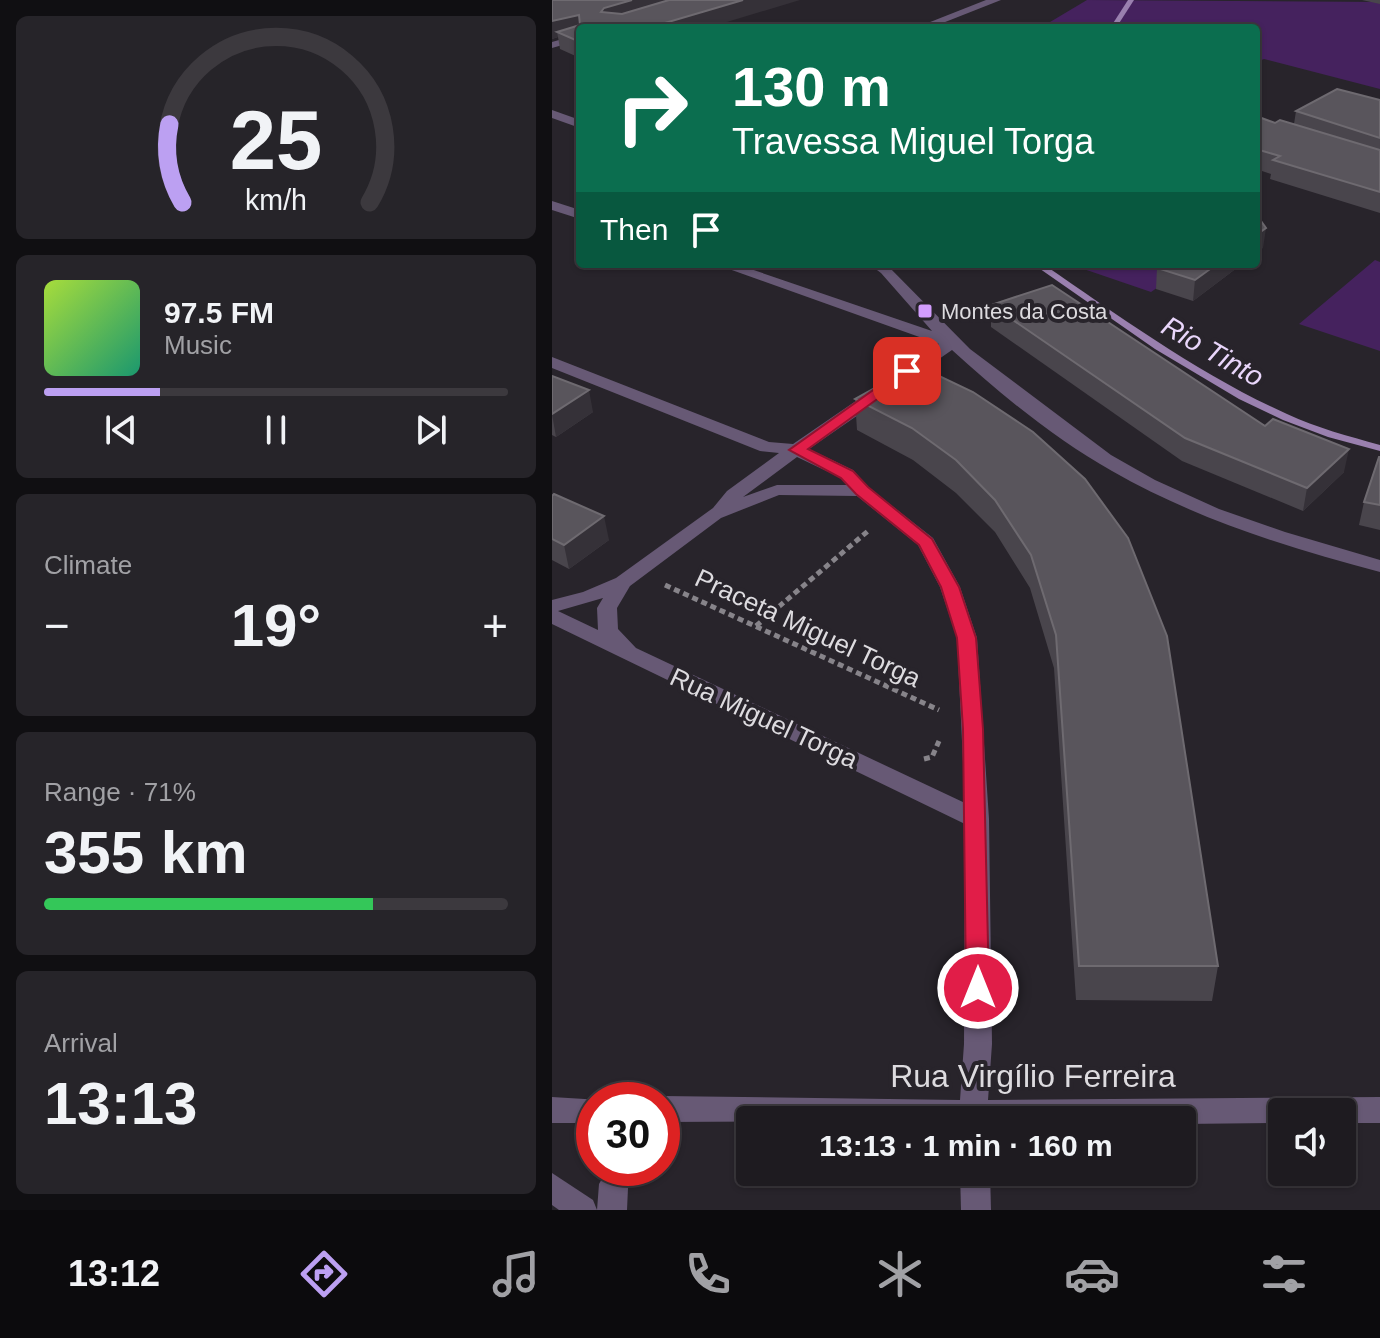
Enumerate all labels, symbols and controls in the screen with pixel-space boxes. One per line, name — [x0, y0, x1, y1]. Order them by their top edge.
text: 130 m — [732, 55, 891, 118]
icon: right — [600, 56, 704, 160]
text: 25 — [230, 94, 322, 187]
text: Travessa Miguel Torga — [732, 121, 1094, 162]
text: km/h — [245, 185, 307, 217]
icon: arrive — [684, 208, 728, 252]
text: Then — [600, 213, 668, 246]
text: 97.5 FM — [164, 296, 274, 329]
place label: Montes da Costa — [941, 299, 1108, 324]
marker: Montes da Costa — [916, 302, 934, 320]
water label: Rio Tinto — [1157, 310, 1269, 393]
text: Music — [164, 330, 232, 360]
pin — [873, 337, 941, 405]
icon: arrive — [885, 349, 929, 393]
icon: previous — [99, 408, 143, 452]
icon: pause — [254, 408, 298, 452]
icon: next — [409, 408, 453, 452]
text: Climate — [44, 550, 132, 580]
street label: Praceta Miguel Torga — [691, 563, 926, 694]
text: 19° — [231, 592, 321, 659]
text: − — [44, 601, 70, 650]
text: + — [482, 601, 508, 650]
street label: Rua Miguel Torga — [666, 661, 863, 775]
text: Range · 71% — [44, 777, 196, 807]
text: 355 km — [44, 819, 248, 886]
position arrow — [936, 946, 1020, 1030]
text: Arrival — [44, 1028, 118, 1058]
street label: Rua Virgílio Ferreira — [890, 1058, 1176, 1094]
text: 13:13 — [44, 1070, 197, 1137]
speed limit sign: 30 — [576, 1082, 680, 1186]
map controls — [1268, 1098, 1356, 1186]
button: sound — [1268, 1098, 1356, 1186]
text: 13:13 · 1 min · 160 m — [819, 1129, 1113, 1162]
icon: directions — [296, 1246, 352, 1302]
icon: music — [488, 1246, 544, 1302]
icon: phone — [680, 1246, 736, 1302]
icon: climate — [872, 1246, 928, 1302]
icon: car — [1064, 1246, 1120, 1302]
icon: filters — [1256, 1246, 1312, 1302]
text: 13:12 — [68, 1253, 160, 1294]

